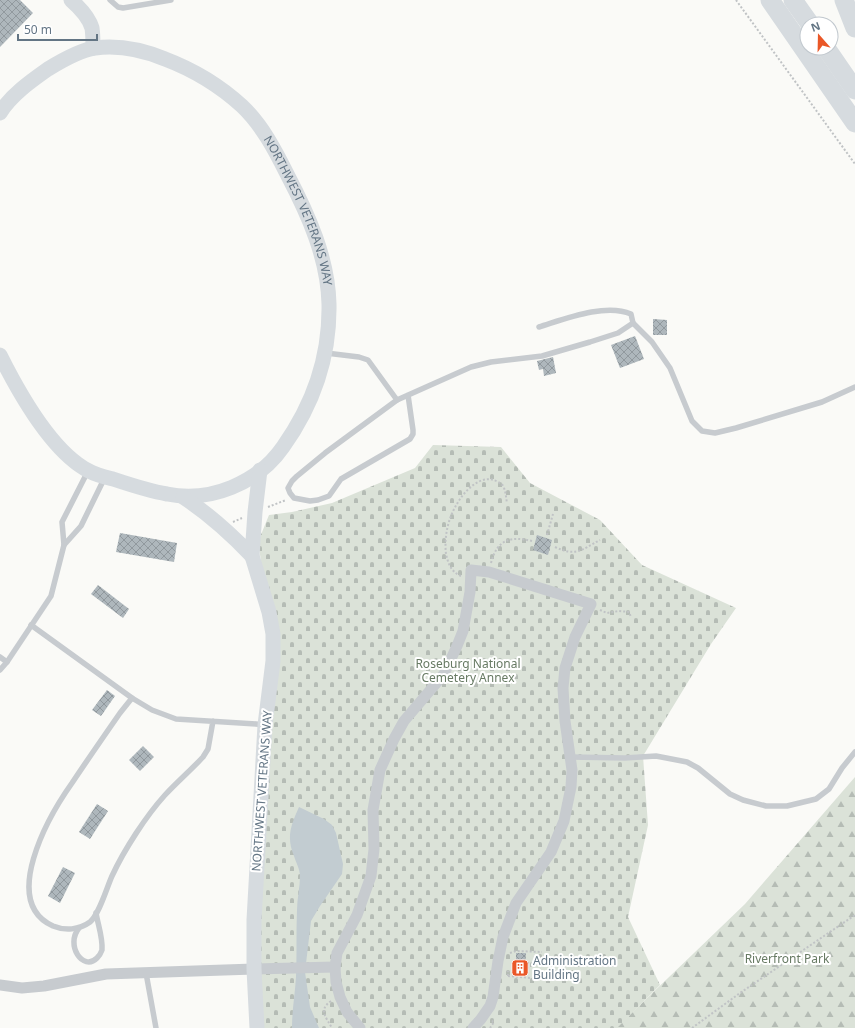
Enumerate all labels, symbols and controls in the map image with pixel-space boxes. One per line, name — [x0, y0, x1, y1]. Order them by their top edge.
scale bar — [18, 16, 97, 42]
north arrow — [799, 16, 839, 56]
text: N — [809, 18, 822, 35]
text: 50 m — [24, 21, 52, 38]
street label: NORTHWEST VETERANS WAY — [260, 132, 337, 287]
park label: Roseburg National Cemetery Annex — [415, 655, 521, 686]
street label: NORTHWEST VETERANS WAY — [247, 710, 276, 872]
park label: Riverfront Park — [745, 950, 830, 967]
place label: Administration Building — [533, 952, 617, 983]
building icon: Administration Building — [510, 958, 530, 978]

